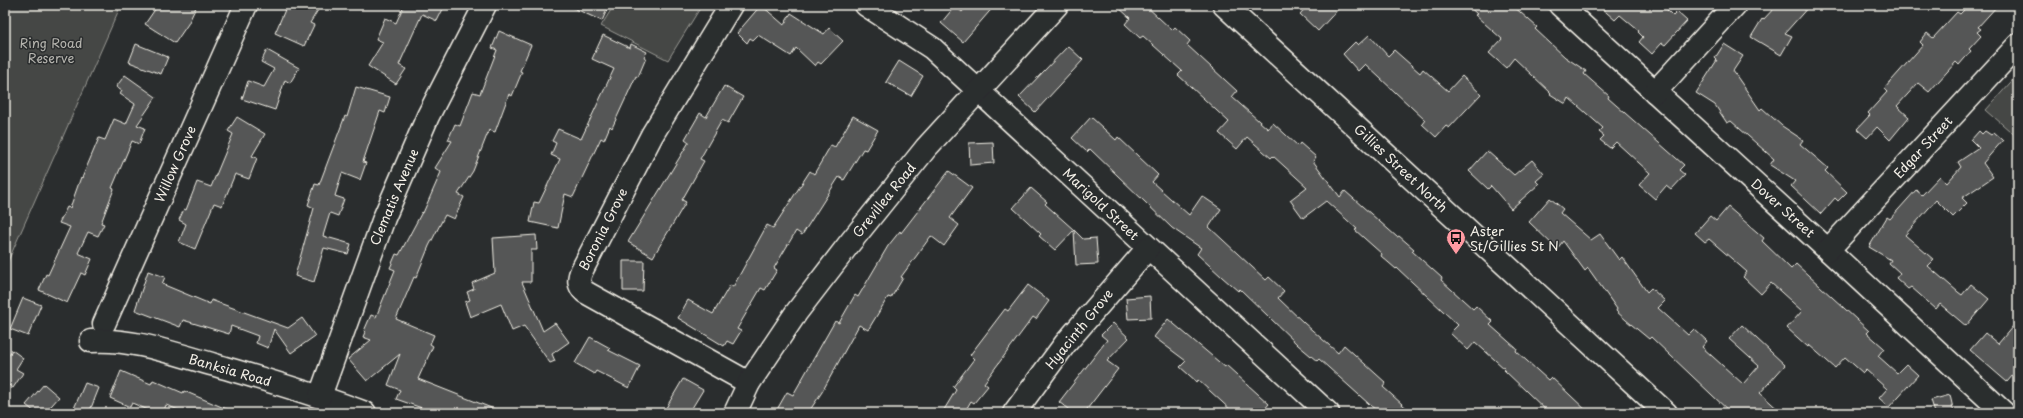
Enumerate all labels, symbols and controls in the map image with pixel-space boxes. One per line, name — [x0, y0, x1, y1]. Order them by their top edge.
park label: Ring Road Reserve — [19, 33, 83, 67]
street label: Edgar Street — [1889, 111, 1956, 182]
street label: Gillies Street North — [1350, 119, 1452, 216]
street label: Willow Grove — [149, 122, 200, 205]
street label: Clematis Avenue — [365, 145, 423, 248]
street label: Grevillea Road — [848, 158, 920, 241]
street label: Marigold Street — [1059, 163, 1144, 244]
street label: Dover Street — [1747, 174, 1819, 241]
street label: Boronia Grove — [574, 184, 632, 273]
place label: Aster St/Gillies St N — [1470, 221, 1559, 255]
bus stop icon: Aster St/Gillies St N — [1445, 227, 1467, 255]
street label: Hyacinth Grove — [1040, 284, 1117, 373]
street label: Banksia Road — [187, 349, 274, 390]

